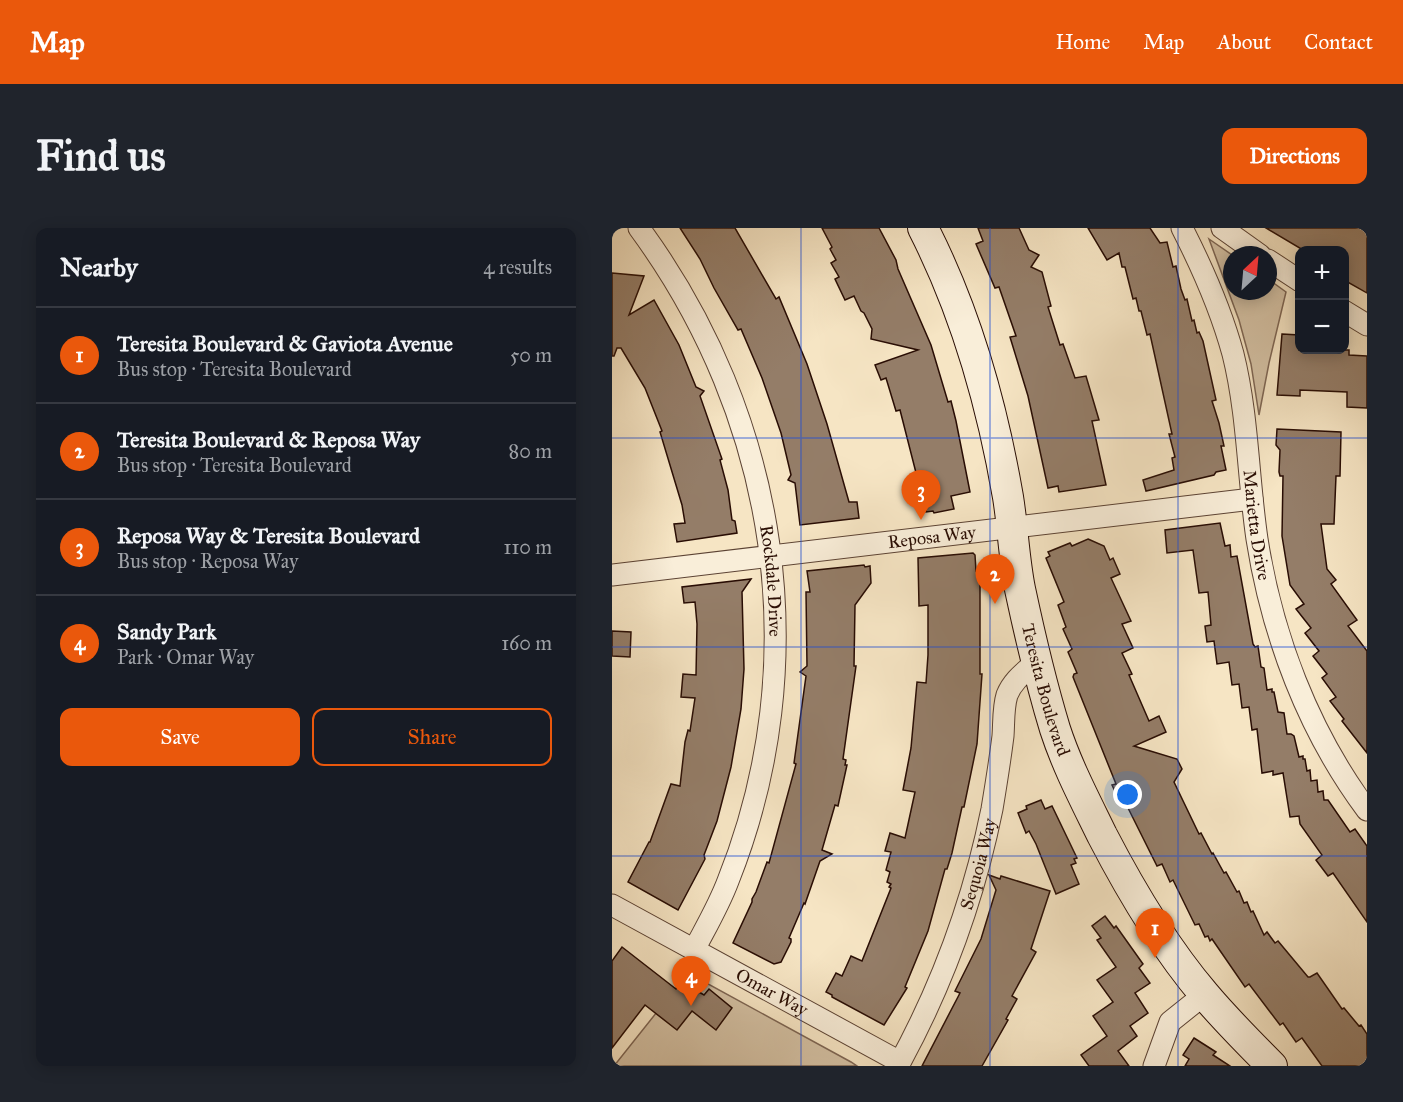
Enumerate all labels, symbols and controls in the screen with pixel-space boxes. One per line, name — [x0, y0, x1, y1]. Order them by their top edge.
text: Map — [30, 25, 85, 60]
text: Home — [1055, 29, 1110, 55]
text: Map — [1143, 29, 1184, 55]
text: About — [1217, 29, 1271, 55]
text: Contact — [1304, 29, 1373, 55]
button: Directions — [1222, 128, 1367, 184]
text: Find us — [36, 130, 166, 182]
north arrow — [1223, 246, 1277, 300]
map controls — [1295, 246, 1349, 354]
button: + — [1295, 246, 1349, 300]
text: Nearby — [60, 251, 138, 283]
text: 4 results — [483, 255, 552, 279]
button: − — [1295, 300, 1349, 354]
text: Teresita Boulevard & Gaviota Avenue — [117, 330, 453, 357]
text: 1 — [76, 343, 83, 367]
text: 50 m — [510, 343, 552, 367]
text: Bus stop · Teresita Boulevard — [117, 357, 352, 381]
text: Teresita Boulevard & Reposa Way — [117, 426, 420, 453]
text: 2 — [75, 439, 84, 463]
text: 80 m — [509, 439, 552, 463]
text: Bus stop · Teresita Boulevard — [117, 453, 352, 477]
street label: Marietta Drive — [1238, 469, 1275, 582]
pin: 3 — [902, 470, 940, 520]
street label: Reposa Way — [887, 521, 978, 553]
text: Reposa Way & Teresita Boulevard — [117, 522, 420, 549]
street label: Rockdale Drive — [755, 523, 786, 637]
text: 3 — [76, 535, 84, 559]
text: 110 m — [504, 535, 552, 559]
text: Bus stop · Reposa Way — [117, 549, 298, 573]
pin: 2 — [976, 554, 1015, 604]
text: Sandy Park — [117, 618, 217, 645]
street label: Teresita Boulevard — [1017, 621, 1075, 759]
text: 4 — [74, 631, 85, 655]
text: 160 m — [501, 631, 552, 655]
text: Park · Omar Way — [117, 645, 254, 669]
button: Save — [60, 708, 300, 766]
button: Share — [312, 708, 552, 766]
your location — [1113, 780, 1142, 809]
street label: Sequoia Way — [955, 816, 1001, 912]
pin: 1 — [1136, 908, 1174, 958]
pin: 4 — [672, 956, 710, 1006]
street label: Omar Way — [732, 964, 812, 1021]

